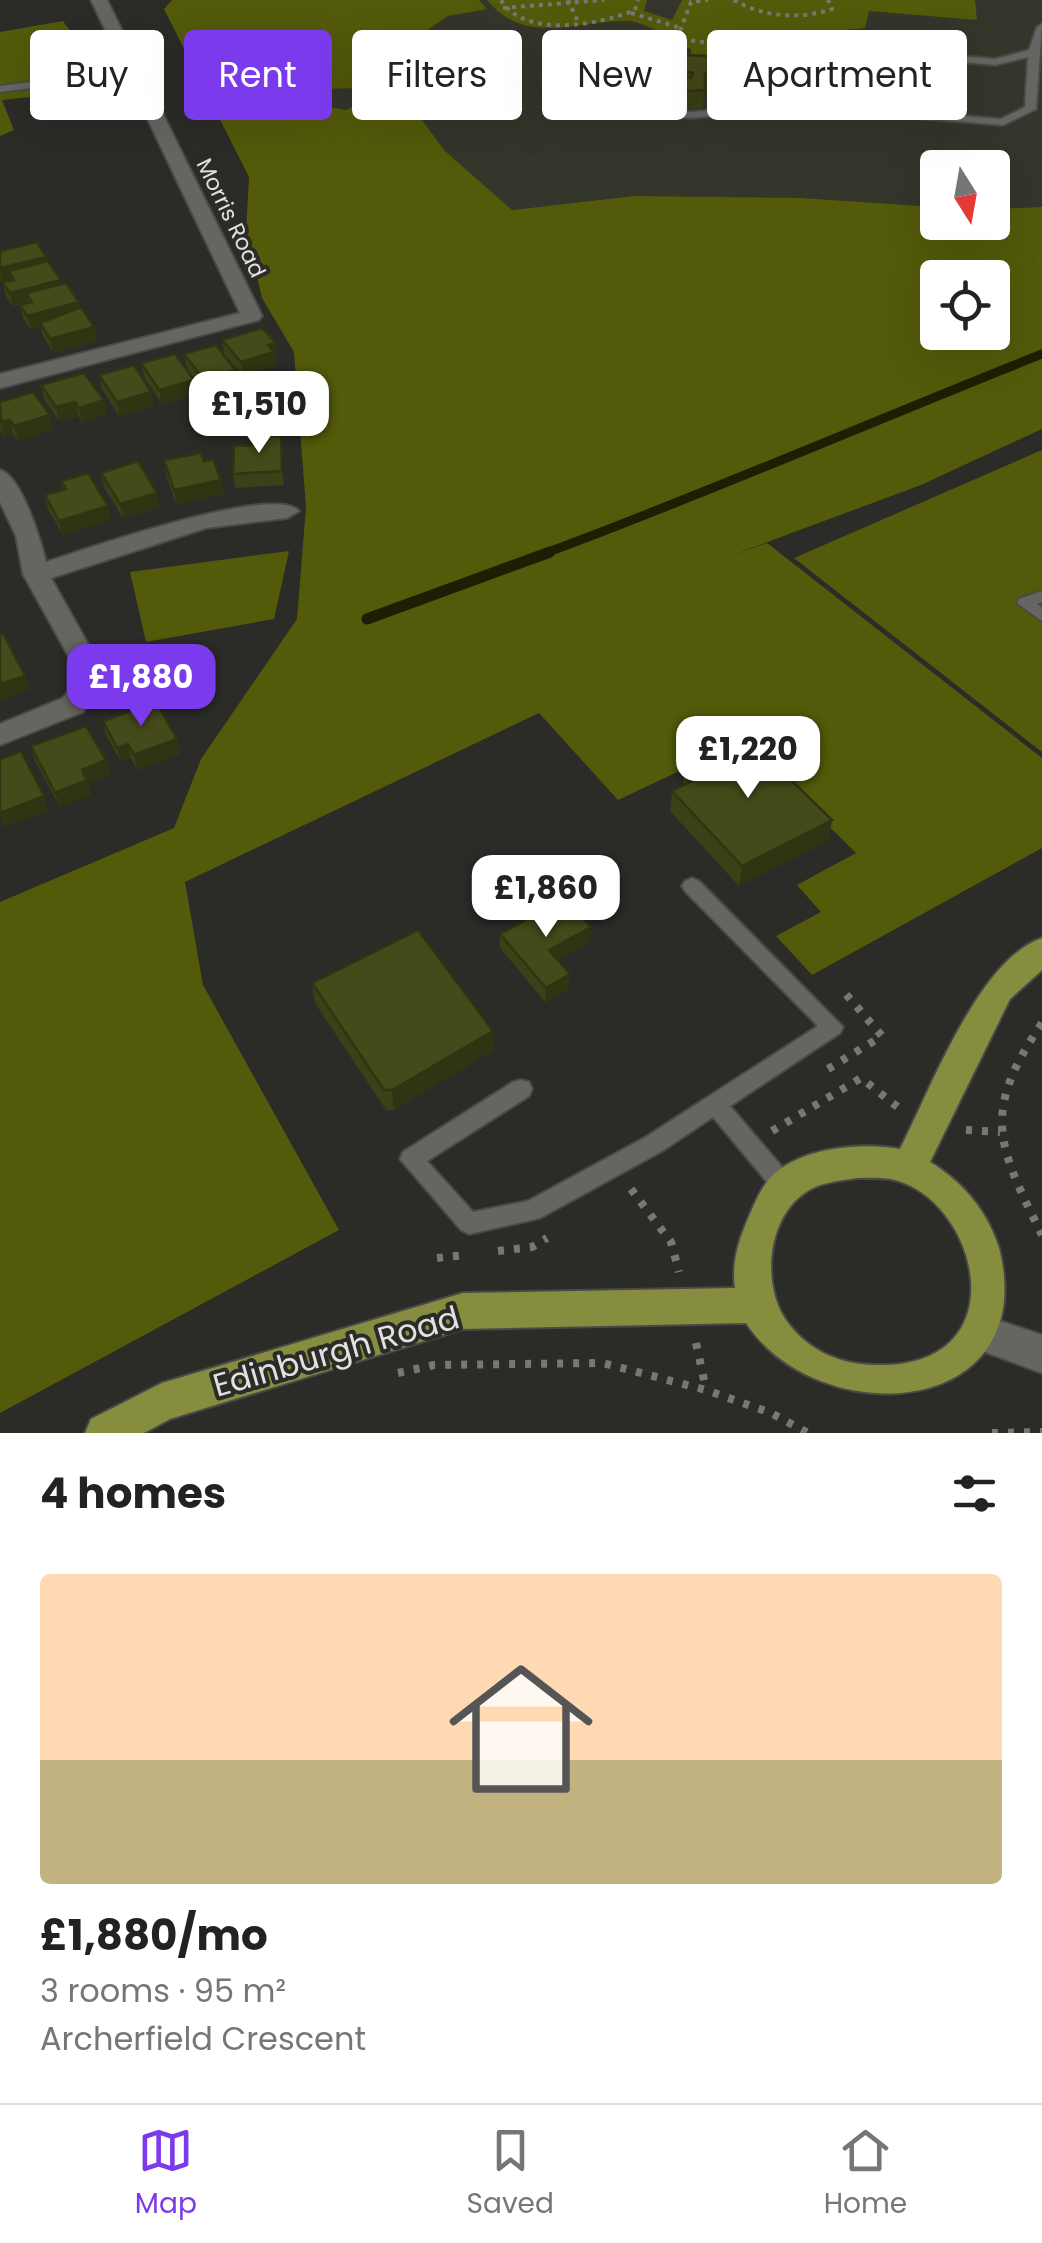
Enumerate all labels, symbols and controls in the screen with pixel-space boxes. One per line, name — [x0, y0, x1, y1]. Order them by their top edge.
chip: Buy — [30, 30, 164, 120]
chip: Rent — [184, 30, 332, 120]
chip: Filters — [352, 30, 522, 120]
chip: New — [542, 30, 687, 120]
chip: Apartment — [707, 30, 967, 120]
north arrow — [920, 150, 1010, 240]
map controls — [920, 150, 1010, 350]
street label: Morris Road — [189, 153, 273, 283]
button: locate — [920, 260, 1010, 350]
pin: £1,510 — [178, 371, 340, 456]
text: £1,510 — [211, 381, 307, 426]
pin: £1,880 — [60, 644, 222, 729]
text: £1,880 — [89, 654, 193, 699]
pin: £1,220 — [667, 716, 829, 801]
text: £1,220 — [698, 726, 798, 771]
pin: £1,860 — [465, 855, 627, 940]
text: £1,860 — [494, 865, 598, 910]
street label: Edinburgh Road — [208, 1294, 464, 1408]
text: 4 homes — [40, 1464, 226, 1523]
icon: filters — [947, 1466, 1002, 1521]
icon: home — [431, 1639, 611, 1819]
text: £1,880/mo — [40, 1906, 268, 1965]
text: 3 rooms · 95 m² — [40, 1968, 286, 2013]
text: Archerfield Crescent — [40, 2016, 366, 2061]
tab: Map — [135, 2123, 197, 2225]
tab: Saved — [467, 2123, 554, 2225]
tab: Home — [824, 2123, 907, 2225]

